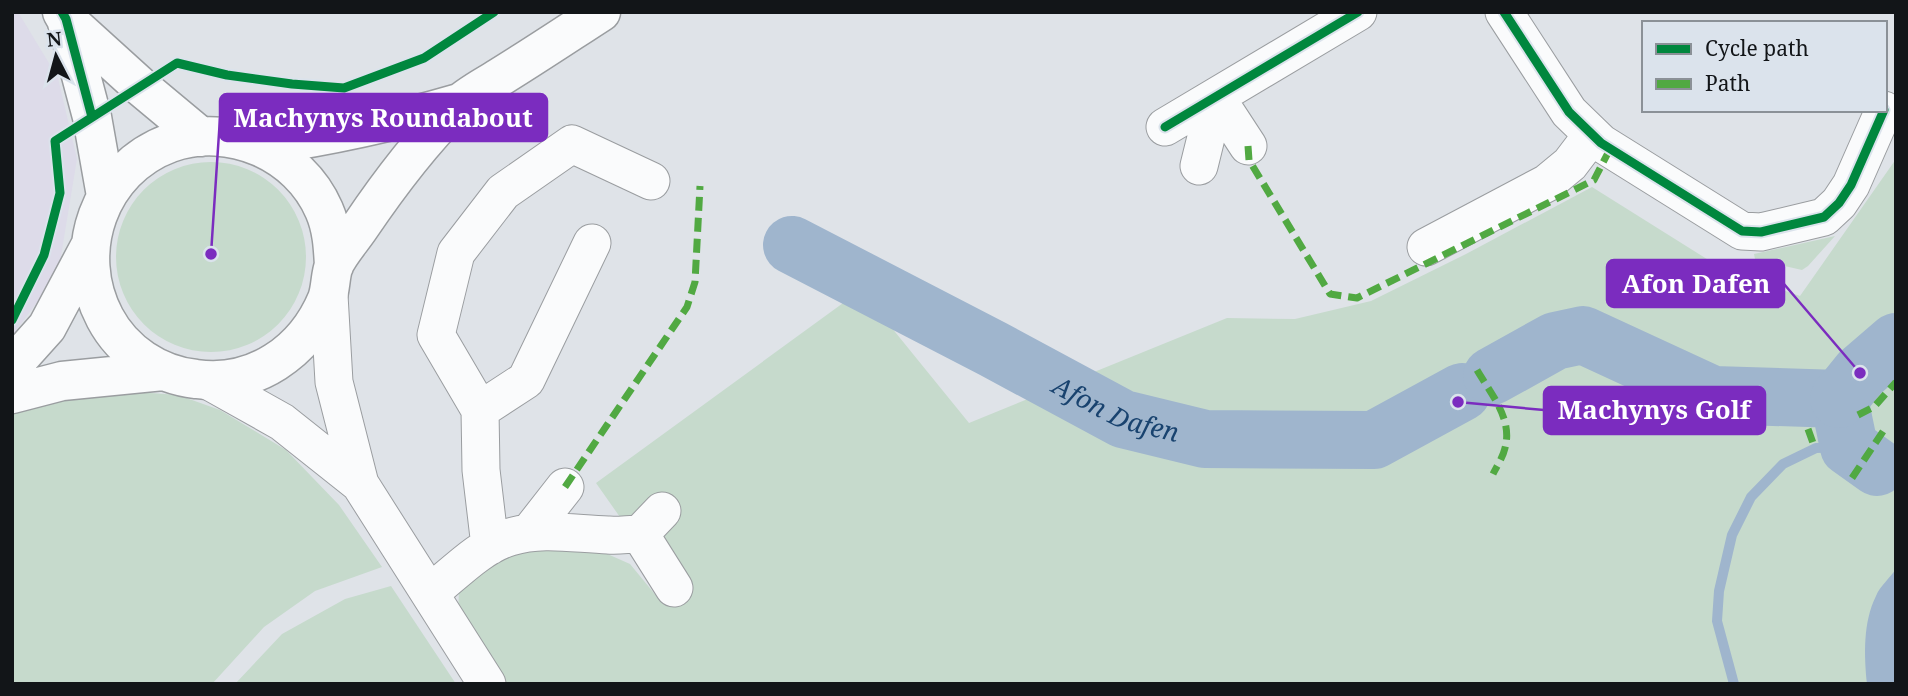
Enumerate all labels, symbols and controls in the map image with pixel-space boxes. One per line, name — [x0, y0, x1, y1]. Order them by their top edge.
north arrow — [21, 21, 91, 91]
legend — [1642, 21, 1887, 112]
text: N — [45, 25, 63, 53]
text: Cycle path — [1705, 34, 1809, 62]
text: Path — [1705, 69, 1750, 97]
callout: Machynys Roundabout — [220, 94, 547, 141]
text: Machynys Roundabout — [233, 99, 533, 135]
callout: Afon Dafen — [1607, 260, 1784, 307]
text: Afon Dafen — [1622, 265, 1770, 301]
water label: Afon Dafen — [1045, 366, 1183, 450]
callout: Machynys Golf — [1544, 387, 1765, 434]
text: Machynys Golf — [1558, 391, 1753, 427]

